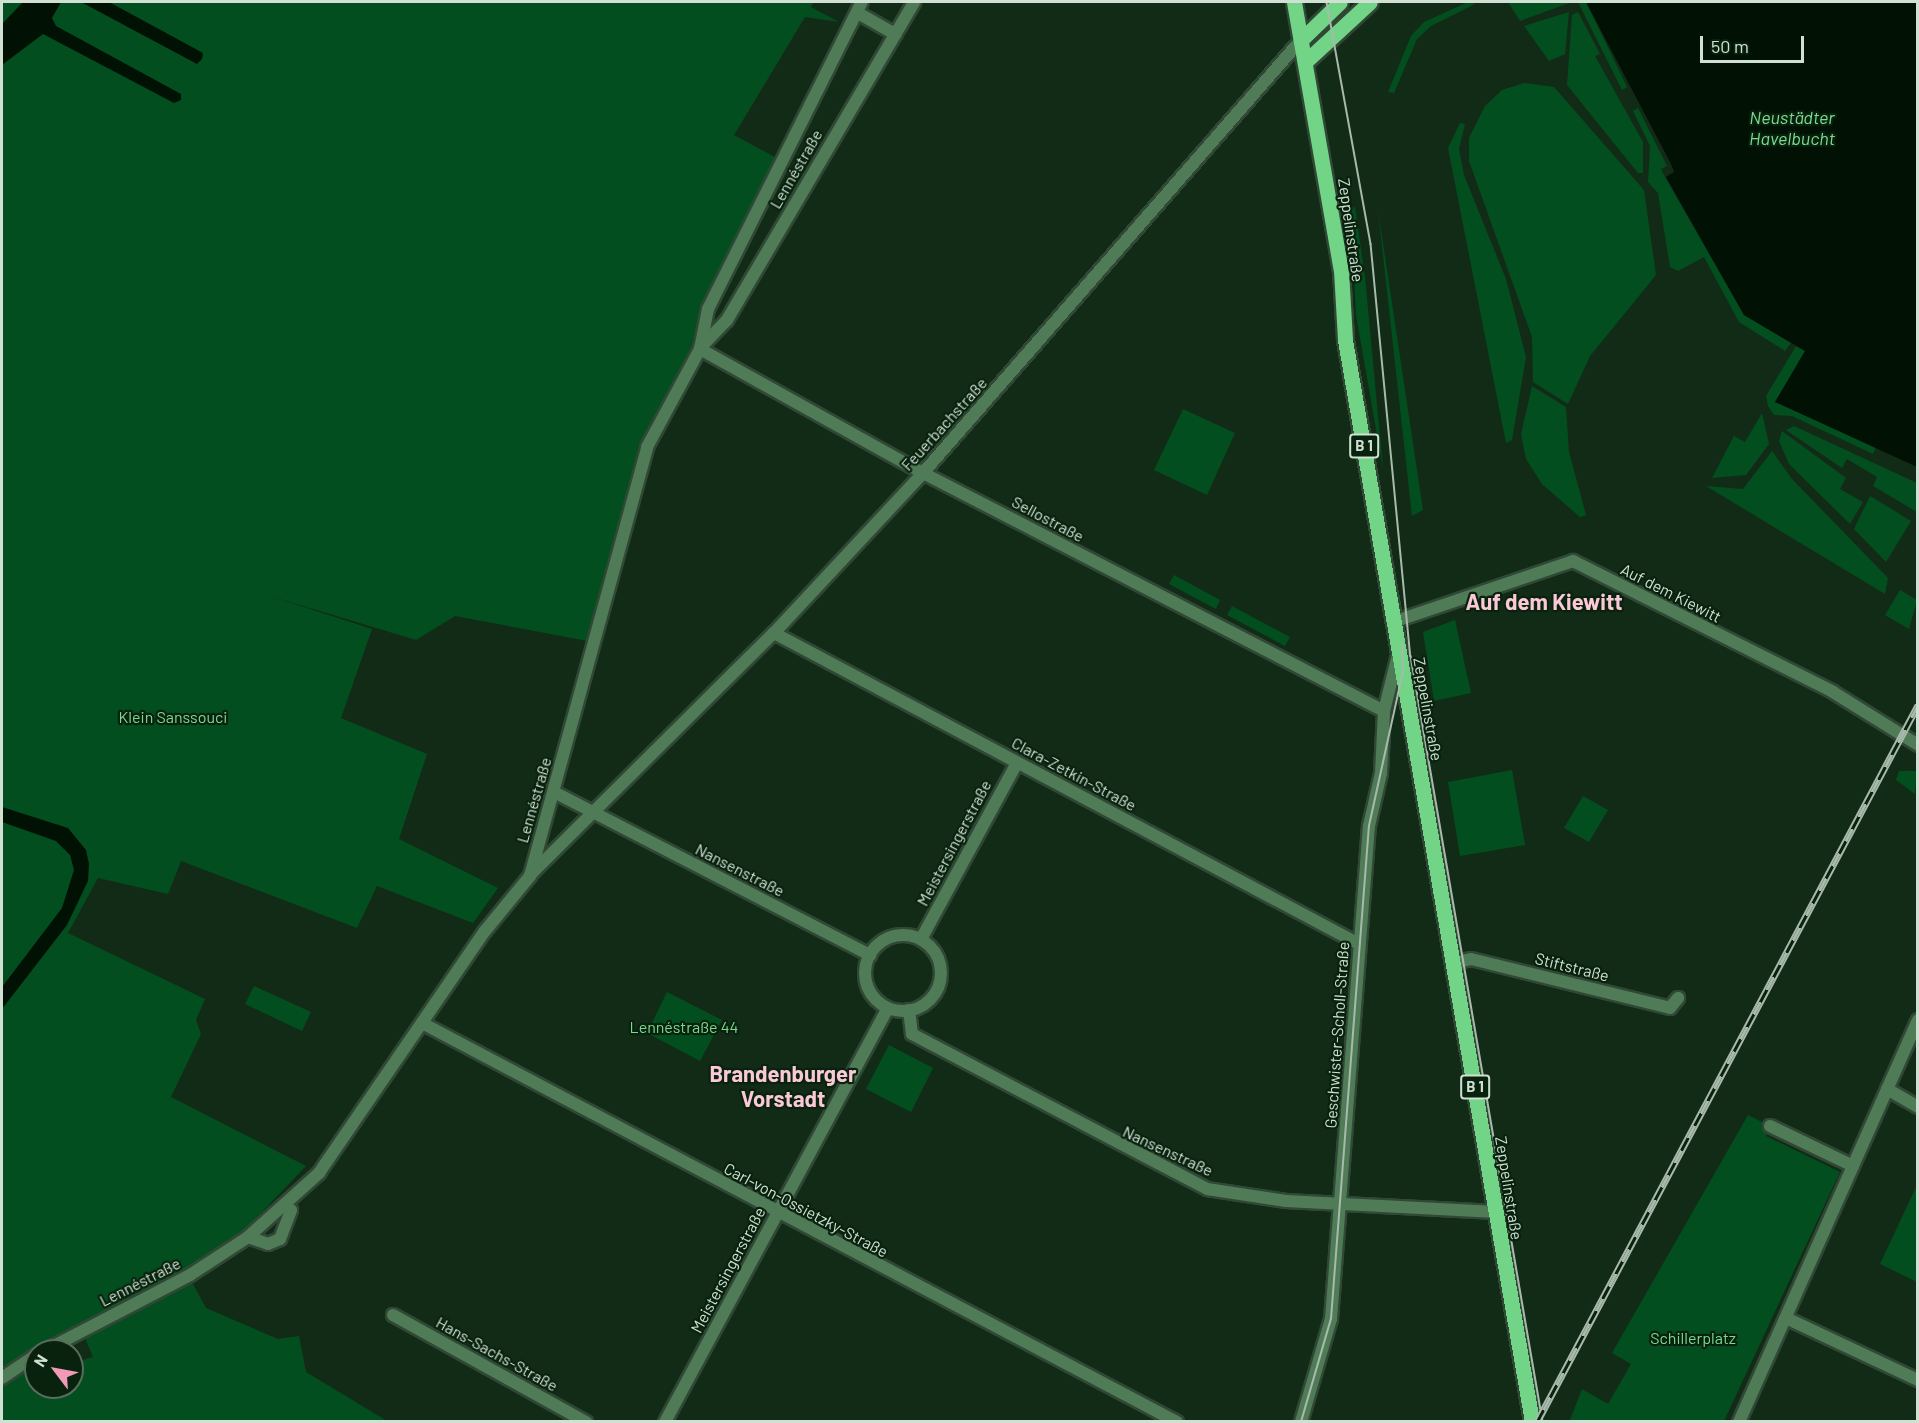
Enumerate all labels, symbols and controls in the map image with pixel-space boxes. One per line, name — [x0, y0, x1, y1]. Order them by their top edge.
scale bar — [1703, 24, 1806, 62]
text: 50 m — [1711, 35, 1749, 57]
water label: Neustädter Havelbucht — [1749, 107, 1835, 150]
street label: Lennéstraße — [766, 126, 826, 212]
street label: Zeppelinstraße — [1334, 177, 1368, 283]
street label: Feuerbachstraße — [897, 373, 991, 475]
road number: B 1 — [1349, 434, 1379, 458]
street label: Sellostraße — [1009, 492, 1087, 546]
street label: Auf dem Kiewitt — [1617, 559, 1725, 627]
district label: Auf dem Kiewitt — [1465, 589, 1623, 615]
street label: Zeppelinstraße — [1409, 656, 1447, 762]
park label: Klein Sanssouci — [119, 707, 227, 727]
street label: Clara-Zetkin-Straße — [1008, 733, 1140, 815]
street label: Lennéstraße — [513, 755, 555, 845]
street label: Meistersingerstraße — [913, 777, 995, 909]
street label: Nansenstraße — [692, 839, 788, 901]
street label: Geschwister-Scholl-Straße — [1321, 941, 1353, 1129]
street label: Stiftstraße — [1533, 949, 1611, 985]
park label: Lennéstraße 44 — [630, 1017, 738, 1037]
district label: Brandenburger Vorstadt — [709, 1060, 857, 1112]
road number: B 1 — [1460, 1075, 1490, 1099]
street label: Nansenstraße — [1120, 1122, 1216, 1180]
street label: Zeppelinstraße — [1491, 1135, 1527, 1241]
street label: Carl-von-Ossietzky-Straße — [721, 1159, 891, 1261]
street label: Meistersingerstraße — [687, 1204, 769, 1336]
street label: Lennéstraße — [96, 1253, 184, 1311]
street label: Hans-Sachs-Straße — [433, 1313, 561, 1395]
park label: Schillerplatz — [1650, 1328, 1736, 1348]
north arrow — [24, 1339, 84, 1399]
text: N — [29, 1351, 51, 1370]

